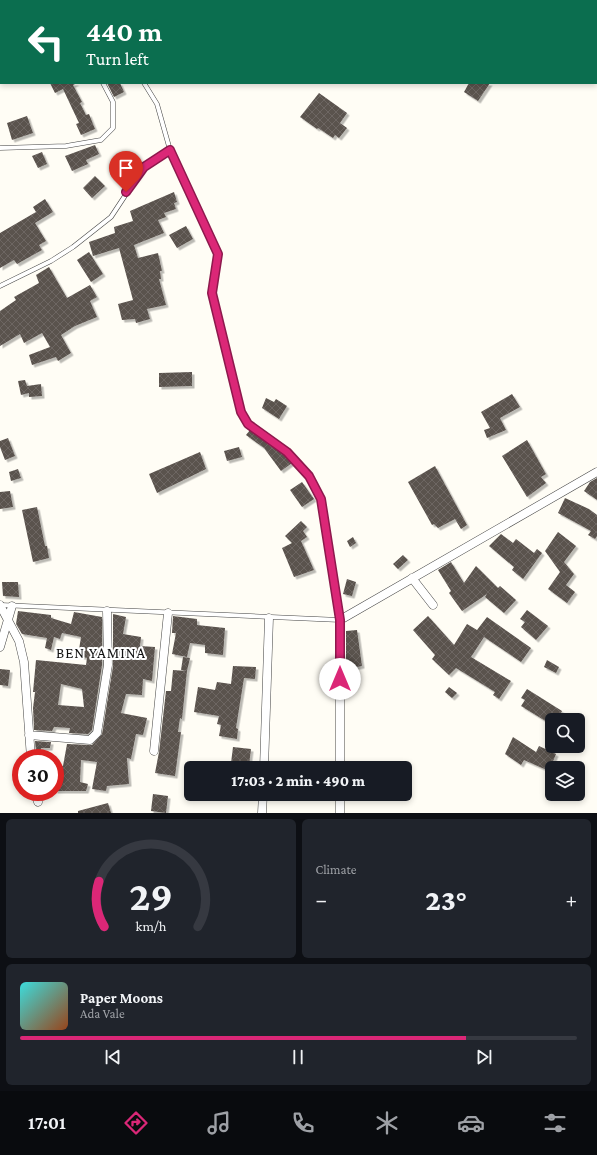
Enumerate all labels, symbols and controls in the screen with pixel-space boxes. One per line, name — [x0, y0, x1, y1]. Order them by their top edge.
icon: left — [20, 16, 72, 68]
text: 440 m — [86, 16, 162, 47]
text: Turn left — [86, 49, 149, 69]
pin — [109, 151, 143, 192]
icon: arrive — [115, 157, 137, 179]
district label: BEN YAMINA — [56, 645, 146, 661]
position arrow — [319, 658, 361, 700]
map controls — [545, 713, 585, 801]
button: search — [545, 713, 585, 753]
speed limit sign: 30 — [12, 749, 64, 801]
button: layers — [545, 761, 585, 801]
text: 17:03 · 2 min · 490 m — [231, 773, 365, 789]
text: Climate — [316, 862, 356, 877]
text: 29 — [129, 872, 173, 918]
text: 23° — [425, 883, 467, 916]
text: − — [316, 887, 327, 912]
text: + — [565, 887, 577, 912]
text: km/h — [135, 917, 166, 933]
text: Paper Moons — [80, 990, 163, 1006]
text: Ada Vale — [80, 1006, 125, 1021]
icon: previous — [102, 1046, 124, 1068]
icon: pause — [287, 1046, 309, 1068]
icon: next — [473, 1046, 495, 1068]
icon: directions — [122, 1109, 150, 1137]
icon: music — [205, 1109, 233, 1137]
icon: phone — [289, 1109, 317, 1137]
icon: climate — [373, 1109, 401, 1137]
icon: car — [457, 1109, 485, 1137]
icon: filters — [541, 1109, 569, 1137]
text: 17:01 — [28, 1113, 66, 1133]

